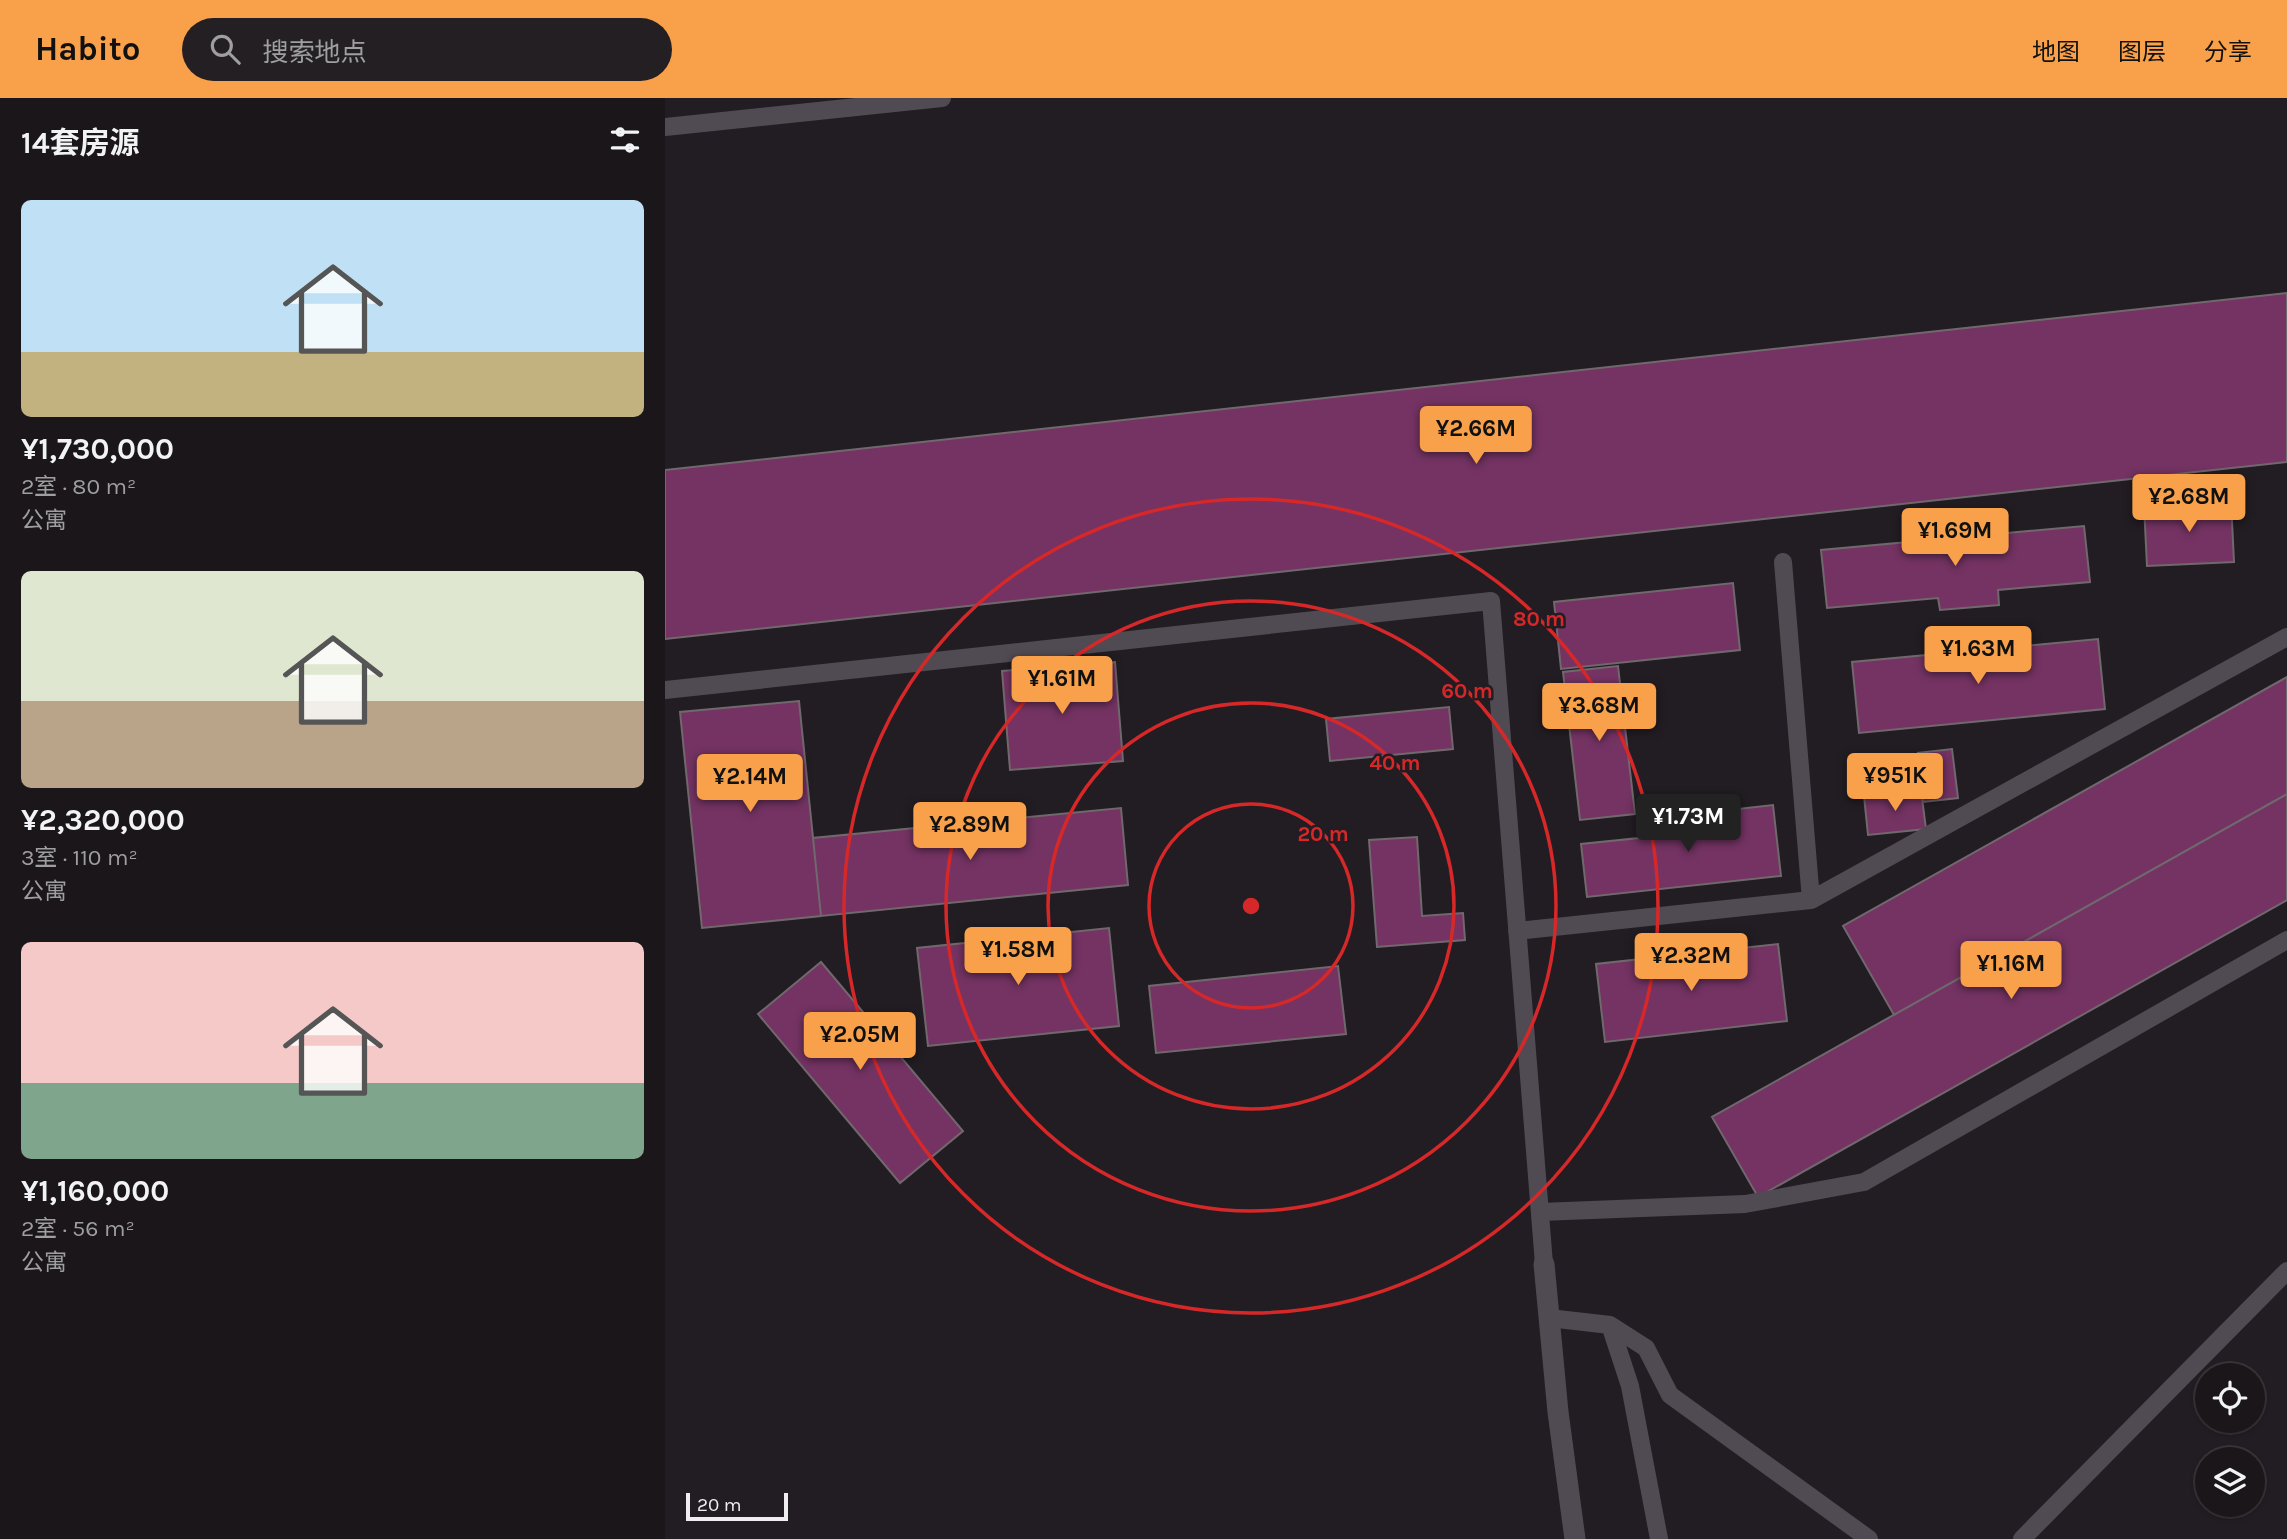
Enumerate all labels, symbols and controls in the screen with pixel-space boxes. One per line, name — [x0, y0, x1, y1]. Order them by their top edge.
search box — [182, 18, 672, 81]
text: Habito — [35, 30, 140, 68]
icon: search — [206, 30, 244, 68]
text: 搜索地点 — [262, 37, 366, 68]
text: 地图 — [2032, 38, 2080, 66]
text: 图层 — [2118, 38, 2166, 66]
text: 分享 — [2204, 38, 2252, 66]
icon: filters — [606, 121, 644, 159]
text: 14套房源 — [21, 125, 140, 161]
icon: home — [270, 246, 396, 372]
pin: ¥2.66M — [1419, 406, 1533, 466]
text: ¥2.66M — [1436, 415, 1516, 442]
text: ¥1,730,000 — [21, 431, 174, 467]
text: 2室 · 80 m² — [21, 473, 136, 500]
pin: ¥2.68M — [2132, 474, 2246, 534]
text: ¥2.68M — [2148, 483, 2230, 510]
text: 公寓 — [21, 507, 67, 534]
pin: ¥1.69M — [1898, 508, 2012, 568]
text: ¥1.69M — [1918, 517, 1992, 544]
text: 80 m — [1513, 607, 1565, 631]
icon: home — [270, 617, 396, 743]
pin: ¥1.63M — [1921, 626, 2035, 686]
text: ¥1.63M — [1940, 635, 2016, 662]
pin: ¥1.61M — [1005, 656, 1119, 716]
text: ¥1.61M — [1028, 665, 1096, 692]
text: 60 m — [1441, 679, 1493, 703]
pin: ¥3.68M — [1542, 684, 1656, 743]
text: ¥3.68M — [1558, 692, 1640, 719]
text: 40 m — [1369, 751, 1421, 775]
pin: ¥2.14M — [693, 754, 807, 814]
pin: ¥951K — [1846, 754, 1944, 813]
text: ¥951K — [1863, 762, 1927, 789]
text: ¥2.14M — [713, 763, 787, 790]
pin: ¥1.73M — [1631, 794, 1745, 854]
text: ¥2,320,000 — [21, 802, 185, 838]
pin: ¥2.89M — [913, 802, 1027, 862]
text: ¥1.73M — [1652, 803, 1724, 830]
text: ¥2.89M — [929, 811, 1011, 838]
text: 20 m — [1297, 822, 1349, 846]
text: 3室 · 110 m² — [21, 844, 138, 871]
text: 公寓 — [21, 878, 67, 905]
centre of rings — [1239, 894, 1263, 918]
pin: ¥1.58M — [961, 928, 1075, 987]
pin: ¥2.32M — [1634, 934, 1748, 993]
text: ¥1.58M — [980, 936, 1056, 963]
text: ¥2.32M — [1651, 942, 1731, 969]
pin: ¥1.16M — [1954, 942, 2068, 1001]
text: ¥1.16M — [1977, 950, 2045, 977]
icon: home — [270, 988, 396, 1114]
pin: ¥2.05M — [803, 1012, 917, 1072]
text: ¥2.05M — [820, 1021, 900, 1048]
text: ¥1,160,000 — [21, 1173, 169, 1209]
text: 2室 · 56 m² — [21, 1215, 135, 1242]
text: 公寓 — [21, 1249, 67, 1276]
map controls — [2195, 1363, 2265, 1517]
button: locate — [2195, 1363, 2265, 1433]
button: layers — [2195, 1447, 2265, 1517]
scale bar — [686, 1490, 787, 1522]
text: 20 m — [697, 1494, 742, 1516]

